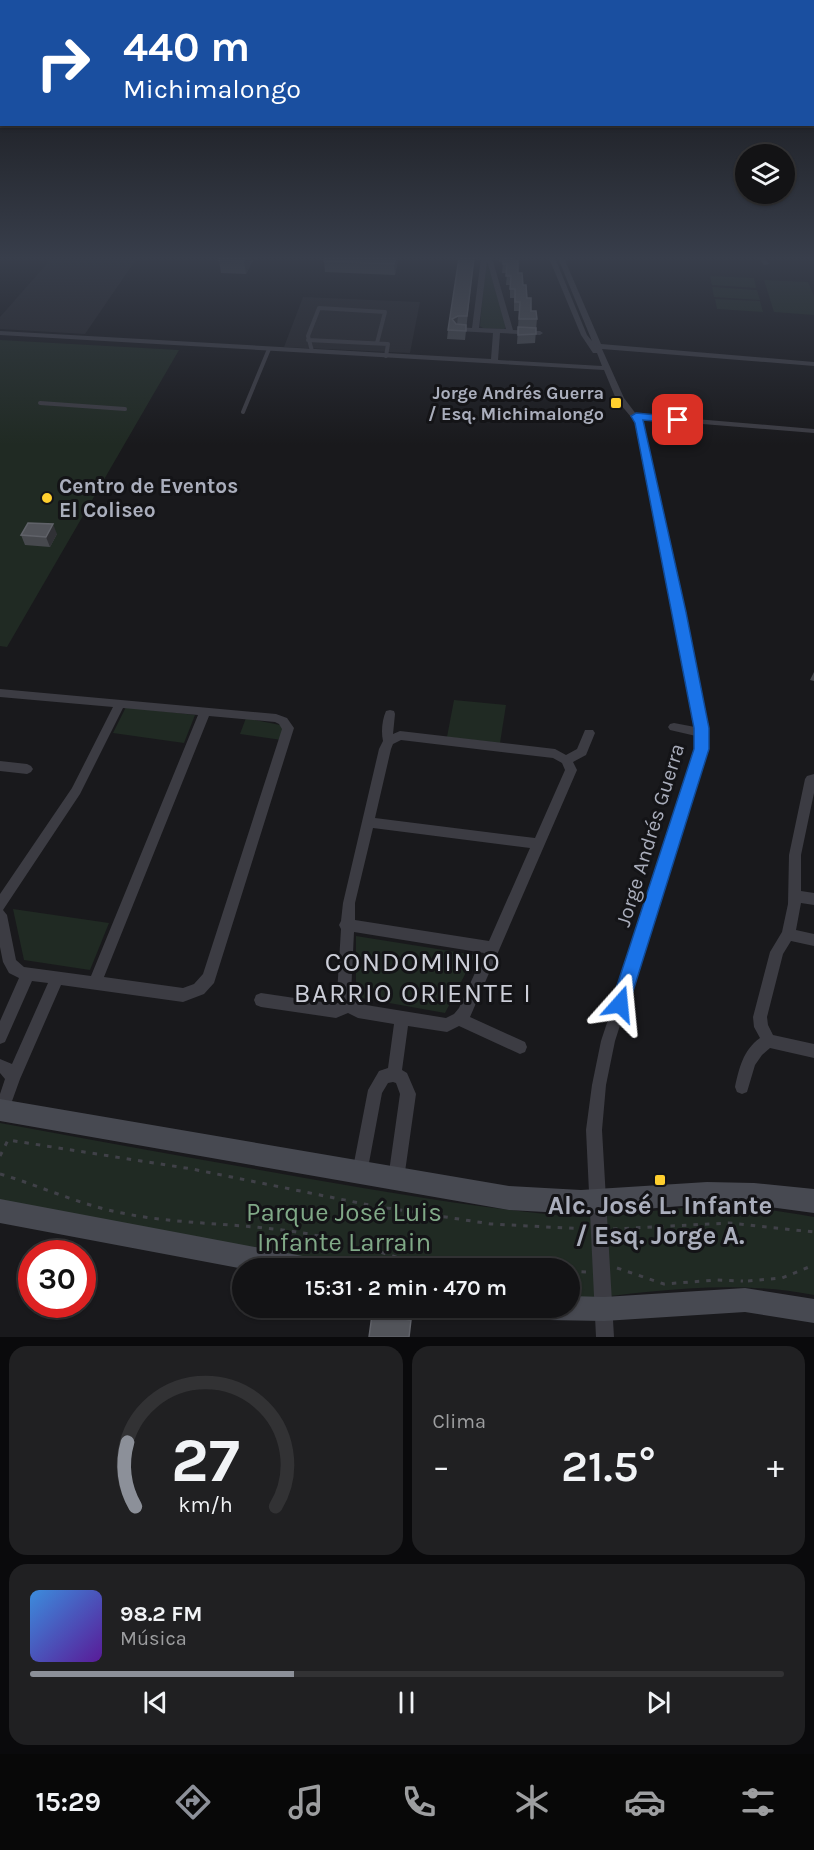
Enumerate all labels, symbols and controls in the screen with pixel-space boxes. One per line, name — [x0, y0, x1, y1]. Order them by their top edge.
text: 440 m — [123, 22, 250, 72]
icon: right — [24, 24, 102, 102]
text: Michimalongo — [123, 73, 301, 105]
map controls — [735, 144, 795, 204]
button: layers — [735, 144, 795, 204]
place label: Jorge Andrés Guerra / Esq. Michimalongo — [428, 382, 604, 425]
pin — [652, 394, 703, 445]
marker: Jorge Andrés Guerra / Esq. Michimalongo — [609, 396, 623, 410]
icon: arrive — [661, 403, 694, 436]
place label: Centro de Eventos El Coliseo — [59, 474, 238, 522]
marker: Centro de Eventos El Coliseo — [40, 491, 54, 505]
street label: Jorge Andrés Guerra — [611, 741, 689, 929]
district label: CONDOMINIO BARRIO ORIENTE I — [294, 946, 532, 1009]
position arrow — [588, 972, 652, 1036]
marker: Alc. José L. Infante / Esq. Jorge A. — [653, 1173, 667, 1187]
place label: Alc. José L. Infante / Esq. Jorge A. — [548, 1190, 772, 1251]
park label: Parque José Luis Infante Larrain — [246, 1197, 442, 1258]
speed limit sign: 30 — [18, 1240, 96, 1318]
text: 15:31 · 2 min · 470 m — [305, 1275, 507, 1301]
text: Clima — [433, 1410, 486, 1433]
text: 27 — [171, 1424, 240, 1497]
text: 21.5° — [561, 1440, 656, 1492]
text: − — [433, 1447, 450, 1485]
text: + — [767, 1447, 784, 1485]
text: km/h — [179, 1493, 233, 1518]
text: 98.2 FM — [120, 1601, 203, 1627]
text: Música — [120, 1627, 187, 1650]
icon: previous — [139, 1686, 172, 1719]
icon: pause — [390, 1686, 423, 1719]
icon: next — [642, 1686, 675, 1719]
icon: directions — [172, 1781, 214, 1823]
icon: music — [285, 1781, 327, 1823]
icon: phone — [398, 1781, 440, 1823]
icon: climate — [511, 1781, 553, 1823]
icon: car — [624, 1781, 666, 1823]
icon: filters — [737, 1781, 779, 1823]
text: 15:29 — [35, 1786, 101, 1818]

